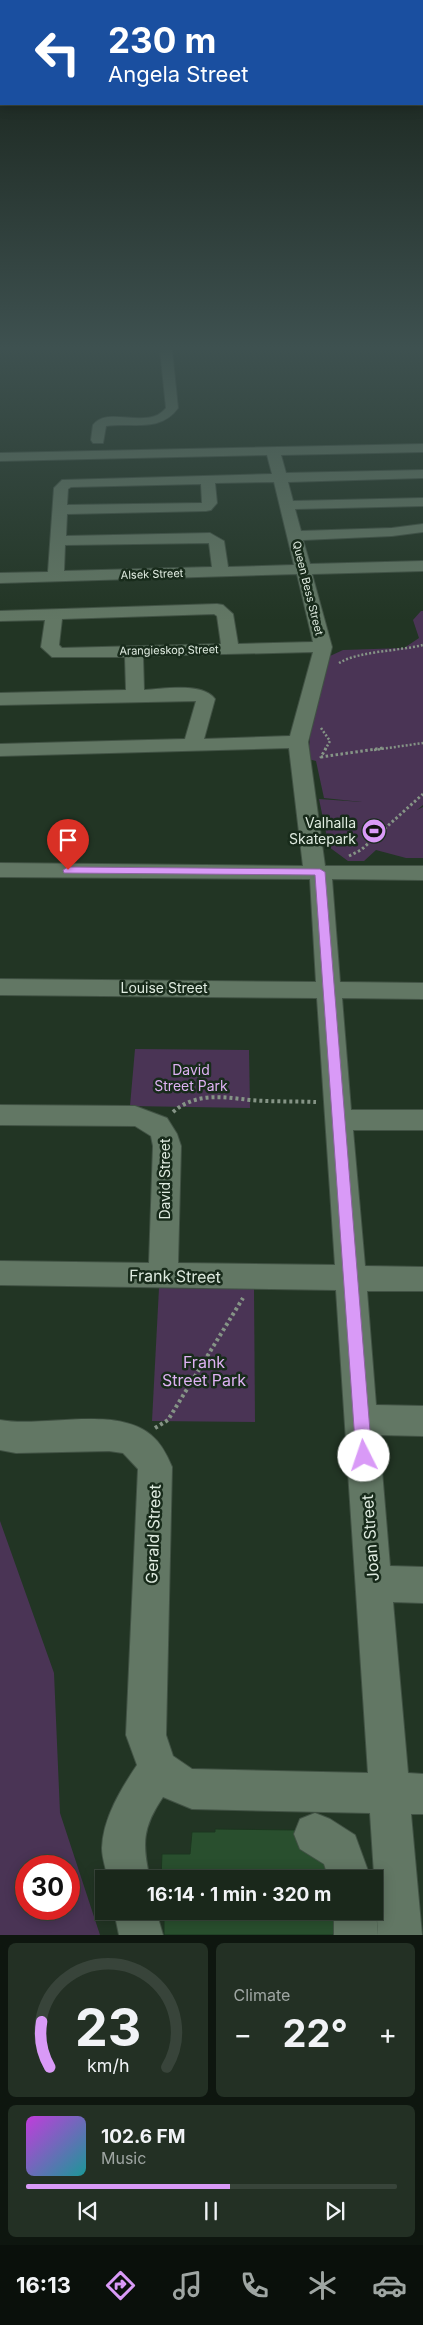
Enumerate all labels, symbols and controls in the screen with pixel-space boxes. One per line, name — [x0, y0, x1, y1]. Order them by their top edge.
text: 230 m — [108, 19, 216, 61]
icon: left — [25, 20, 90, 85]
text: Angela Street — [108, 61, 248, 87]
street label: Queen Bess Street — [290, 539, 327, 637]
street label: Alsek Street — [120, 566, 184, 582]
street label: Arangieskop Street — [119, 642, 219, 658]
place label: Valhalla Skatepark — [289, 814, 356, 847]
sports icon: Valhalla Skatepark — [361, 818, 387, 844]
pin — [47, 819, 89, 870]
icon: arrive — [54, 826, 82, 854]
street label: Louise Street — [121, 979, 208, 996]
park label: David Street Park — [154, 1061, 228, 1094]
street label: David Street — [156, 1138, 173, 1220]
street label: Frank Street — [129, 1265, 221, 1287]
park label: Frank Street Park — [162, 1352, 246, 1390]
position arrow — [337, 1429, 389, 1481]
street label: Gerald Street — [141, 1484, 165, 1584]
street label: Joan Street — [357, 1494, 383, 1582]
speed limit sign: 30 — [15, 1855, 80, 1920]
text: 16:14 · 1 min · 320 m — [147, 1883, 331, 1906]
text: Climate — [234, 1985, 290, 2005]
text: 23 — [75, 1996, 141, 2059]
text: 22° — [283, 2010, 348, 2056]
text: − — [234, 2017, 252, 2051]
text: + — [378, 2017, 397, 2051]
text: km/h — [87, 2055, 129, 2076]
text: 102.6 FM — [101, 2125, 185, 2148]
text: Music — [101, 2148, 146, 2168]
icon: previous — [74, 2197, 102, 2225]
icon: pause — [197, 2197, 225, 2225]
icon: next — [321, 2197, 349, 2225]
icon: directions — [103, 2268, 138, 2303]
icon: music — [170, 2268, 205, 2303]
icon: phone — [237, 2268, 272, 2303]
icon: climate — [305, 2268, 340, 2303]
icon: car — [372, 2268, 407, 2303]
text: 16:13 — [16, 2272, 71, 2298]

